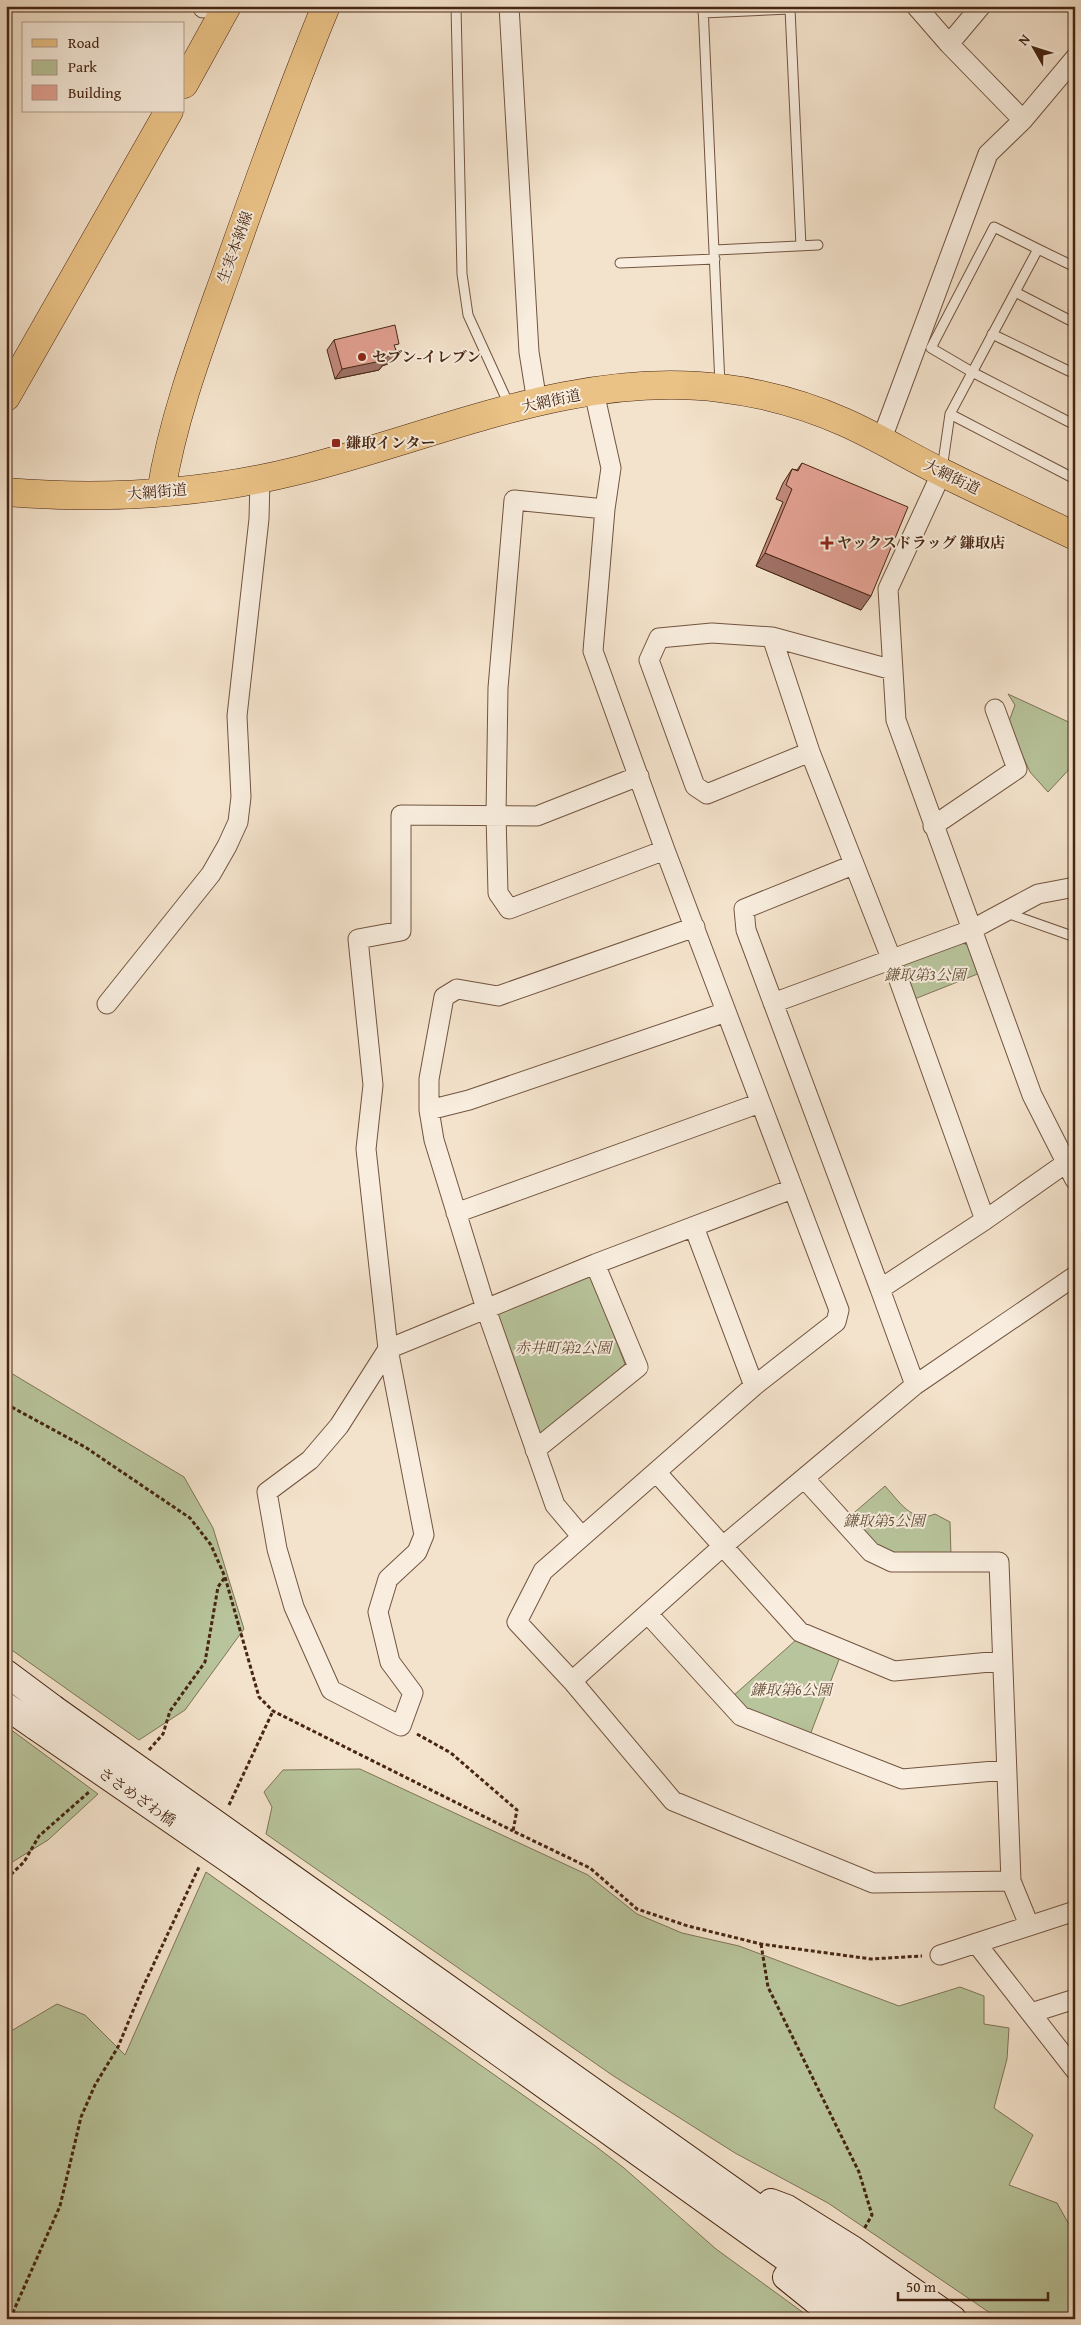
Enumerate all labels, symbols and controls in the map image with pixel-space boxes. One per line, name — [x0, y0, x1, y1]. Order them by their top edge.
legend — [22, 22, 185, 112]
north arrow — [1008, 22, 1058, 72]
text: N — [1013, 29, 1035, 50]
text: Road — [68, 32, 99, 53]
text: Park — [68, 56, 97, 77]
text: Building — [68, 82, 122, 103]
street label: 生実本納線 — [212, 208, 257, 286]
place label: セブン-イレブン — [372, 346, 481, 367]
marker: セブン-イレブン — [356, 351, 368, 363]
street label: 大網街道 — [519, 384, 582, 417]
place label: 鎌取インター — [346, 432, 435, 453]
marker: 鎌取インター — [330, 437, 342, 449]
street label: 大網街道 — [921, 454, 984, 499]
street label: 大網街道 — [126, 478, 188, 505]
place label: ヤックスドラッグ 鎌取店 — [837, 532, 1005, 553]
marker: ヤックスドラッグ 鎌取店 — [821, 537, 833, 549]
park label: 鎌取第3公園 — [884, 964, 969, 985]
park label: 赤井町第2公園 — [515, 1337, 614, 1358]
park label: 鎌取第5公園 — [843, 1510, 928, 1531]
park label: 鎌取第6公園 — [750, 1679, 835, 1700]
street label: ささめざわ橋 — [94, 1762, 180, 1831]
scale bar — [898, 2270, 1048, 2302]
text: 50 m — [906, 2276, 937, 2297]

